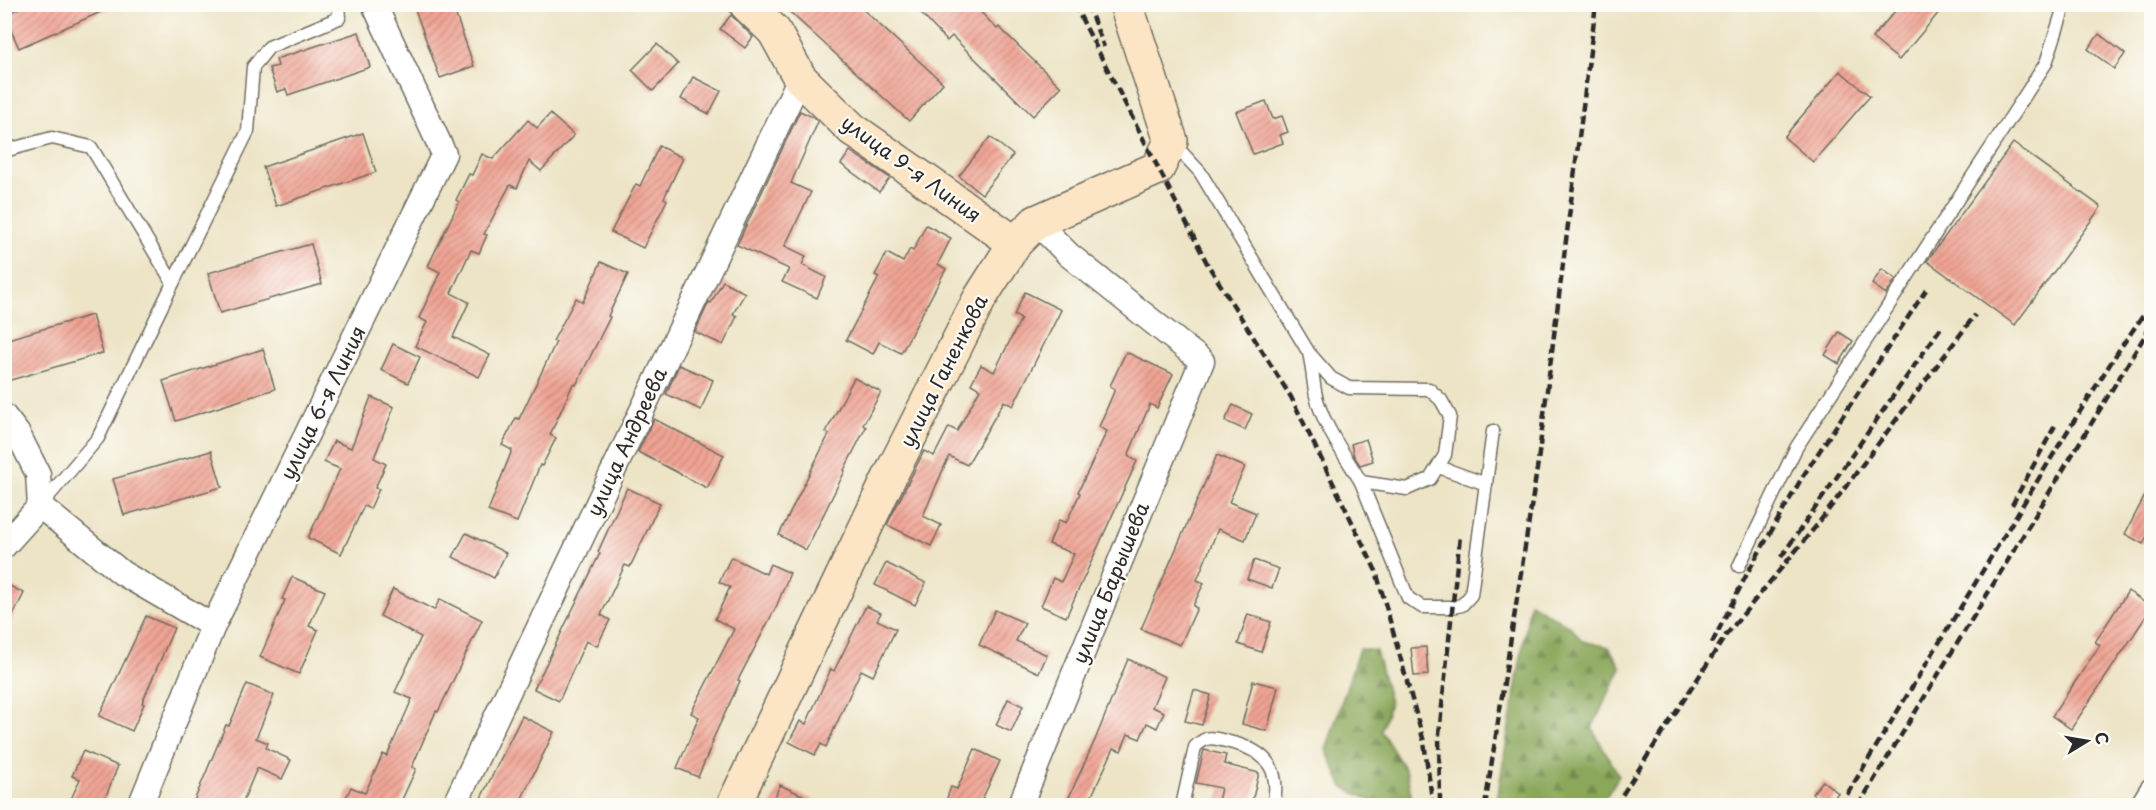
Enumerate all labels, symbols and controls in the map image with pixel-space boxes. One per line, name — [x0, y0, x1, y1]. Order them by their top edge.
street label: улица 9-я Линия — [835, 107, 988, 229]
street label: улица Ганенкова — [892, 288, 995, 452]
street label: улица 6-я Линия — [272, 320, 372, 485]
street label: улица Андреева — [578, 362, 674, 521]
street label: улица Барышева — [1064, 497, 1156, 668]
north arrow — [2057, 711, 2117, 771]
text: С — [2090, 730, 2116, 746]

